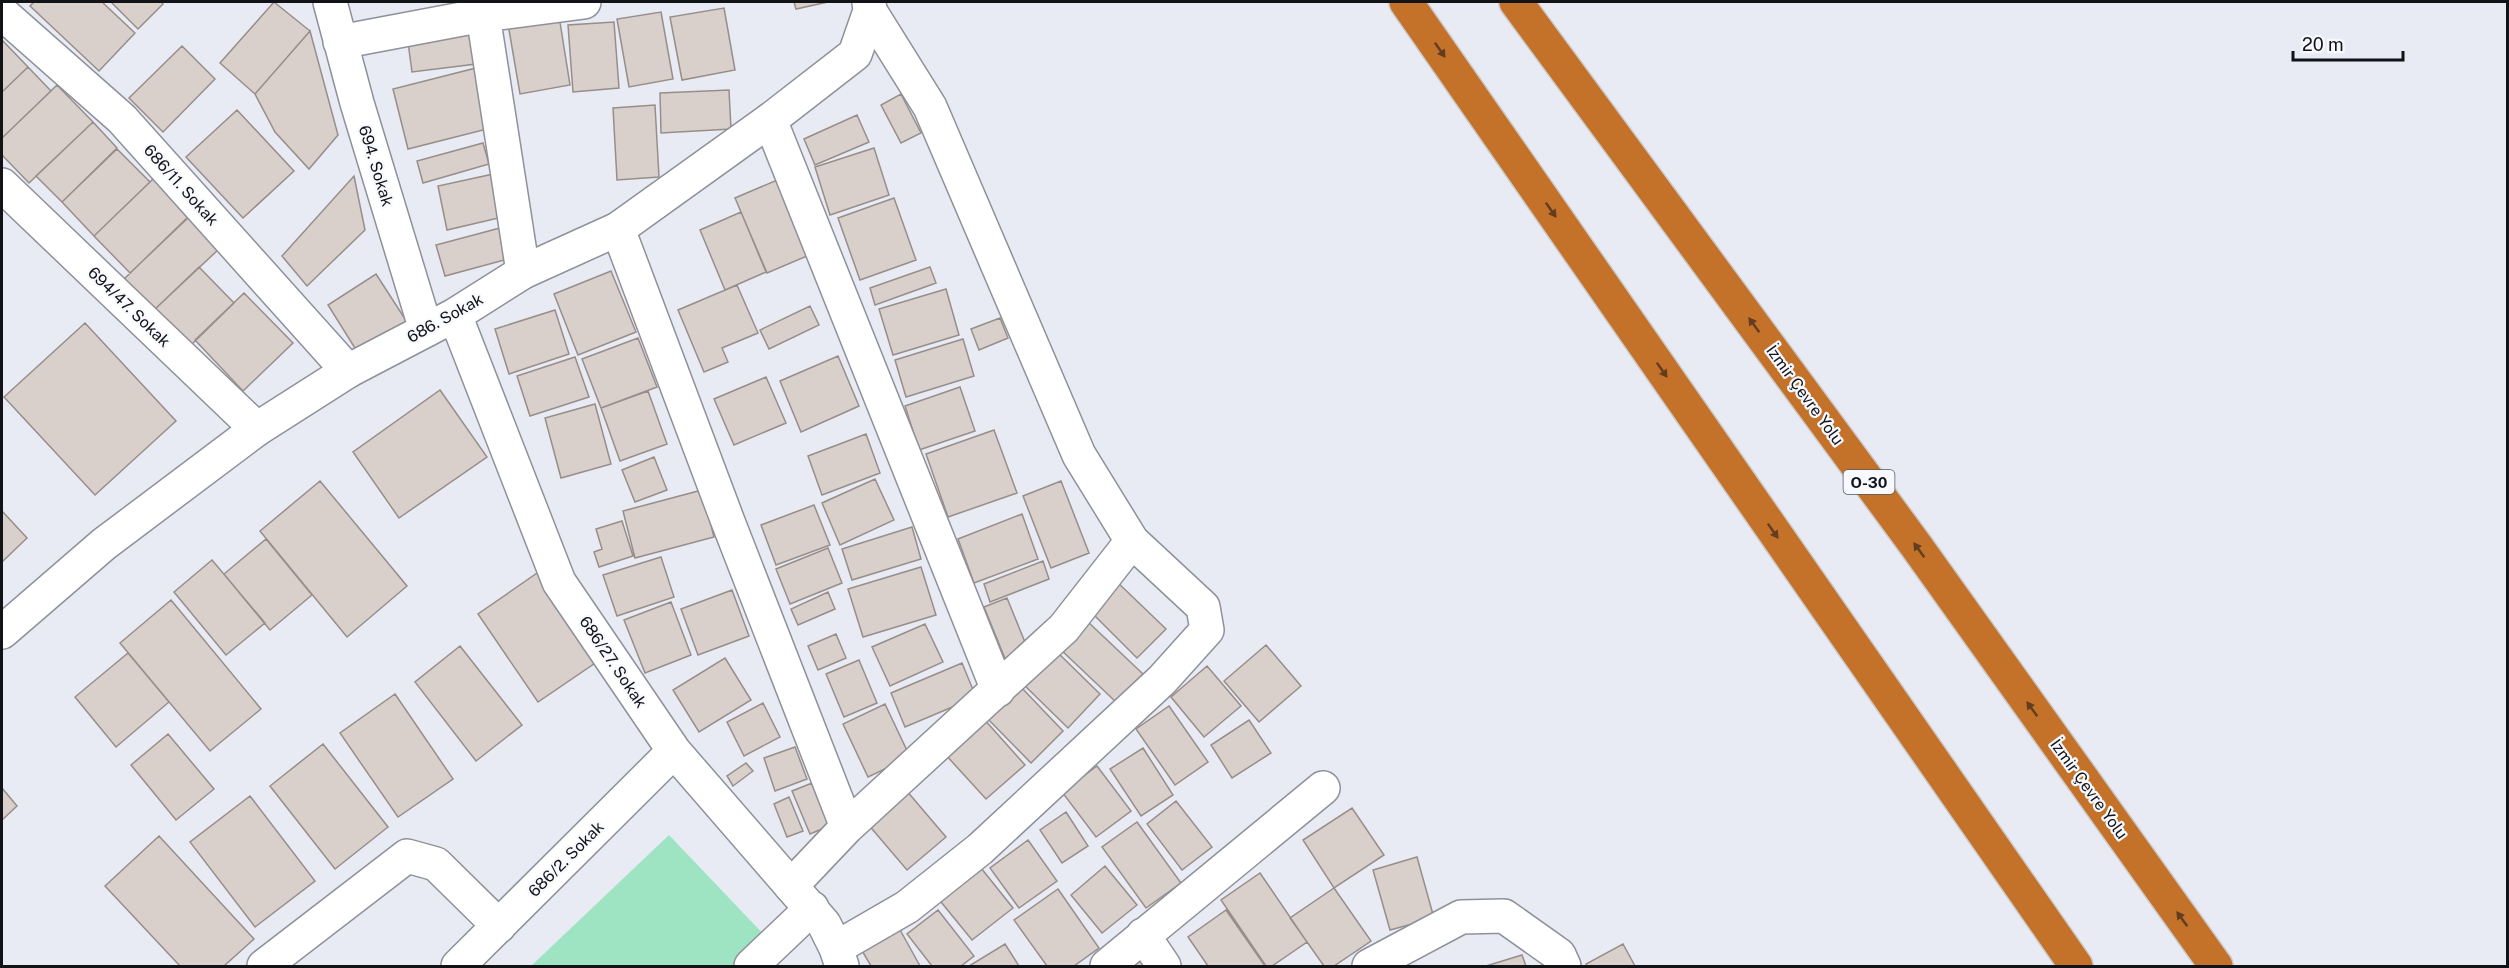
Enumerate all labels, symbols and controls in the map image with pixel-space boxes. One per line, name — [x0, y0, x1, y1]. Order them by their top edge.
scale bar — [2293, 24, 2402, 62]
text: 20 m — [2302, 34, 2344, 55]
one-way arrow — [1434, 41, 1446, 57]
street label: 694. Sokak — [355, 123, 397, 209]
street label: 686/11. Sokak — [140, 141, 222, 229]
one-way arrow — [1545, 202, 1556, 218]
street label: 694/47. Sokak — [84, 263, 174, 351]
street label: 686. Sokak — [404, 289, 486, 347]
one-way arrow — [1748, 318, 1760, 333]
street label: İzmir Çevre Yolu — [1762, 341, 1848, 449]
one-way arrow — [1656, 362, 1668, 378]
road number: O-30 — [1844, 470, 1894, 494]
one-way arrow — [1767, 522, 1779, 538]
one-way arrow — [1913, 543, 1925, 559]
street label: 686/27. Sokak — [575, 612, 651, 712]
one-way arrow — [2026, 701, 2038, 717]
street label: İzmir Çevre Yolu — [2046, 735, 2132, 843]
street label: 686/2. Sokak — [524, 817, 608, 901]
one-way arrow — [2176, 911, 2188, 927]

